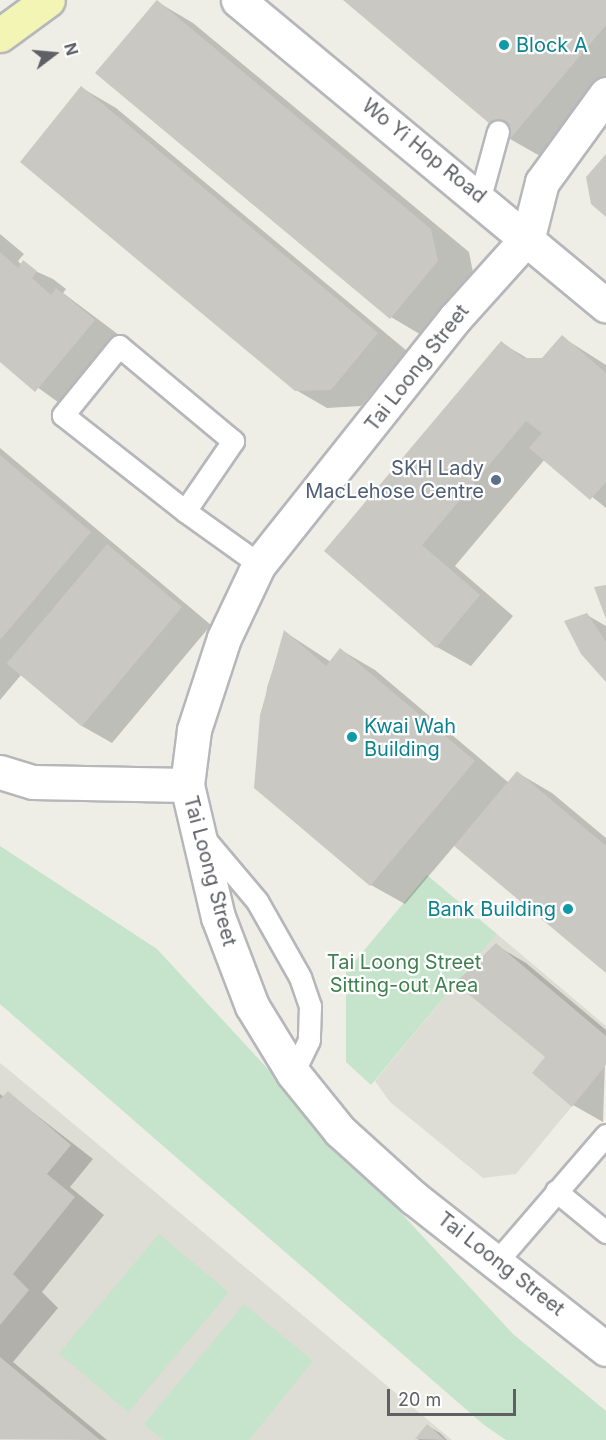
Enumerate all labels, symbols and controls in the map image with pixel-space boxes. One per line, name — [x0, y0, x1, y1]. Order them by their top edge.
north arrow — [24, 24, 84, 84]
place label: Block A — [516, 33, 588, 57]
marker: Block A — [497, 38, 511, 52]
text: N — [60, 40, 83, 58]
street label: Wo Yi Hop Road — [357, 94, 491, 208]
street label: Tai Loong Street — [360, 300, 474, 436]
place label: SKH Lady MacLehose Centre — [305, 456, 484, 503]
marker: SKH Lady MacLehose Centre — [489, 473, 503, 487]
place label: Kwai Wah Building — [364, 714, 456, 761]
marker: Kwai Wah Building — [345, 730, 359, 744]
street label: Tai Loong Street — [178, 793, 242, 949]
place label: Bank Building — [427, 897, 556, 921]
marker: Bank Building — [561, 902, 575, 916]
park label: Tai Loong Street Sitting-out Area — [327, 951, 481, 998]
street label: Tai Loong Street — [433, 1207, 569, 1321]
scale bar — [390, 1377, 519, 1415]
text: 20 m — [398, 1389, 441, 1410]

